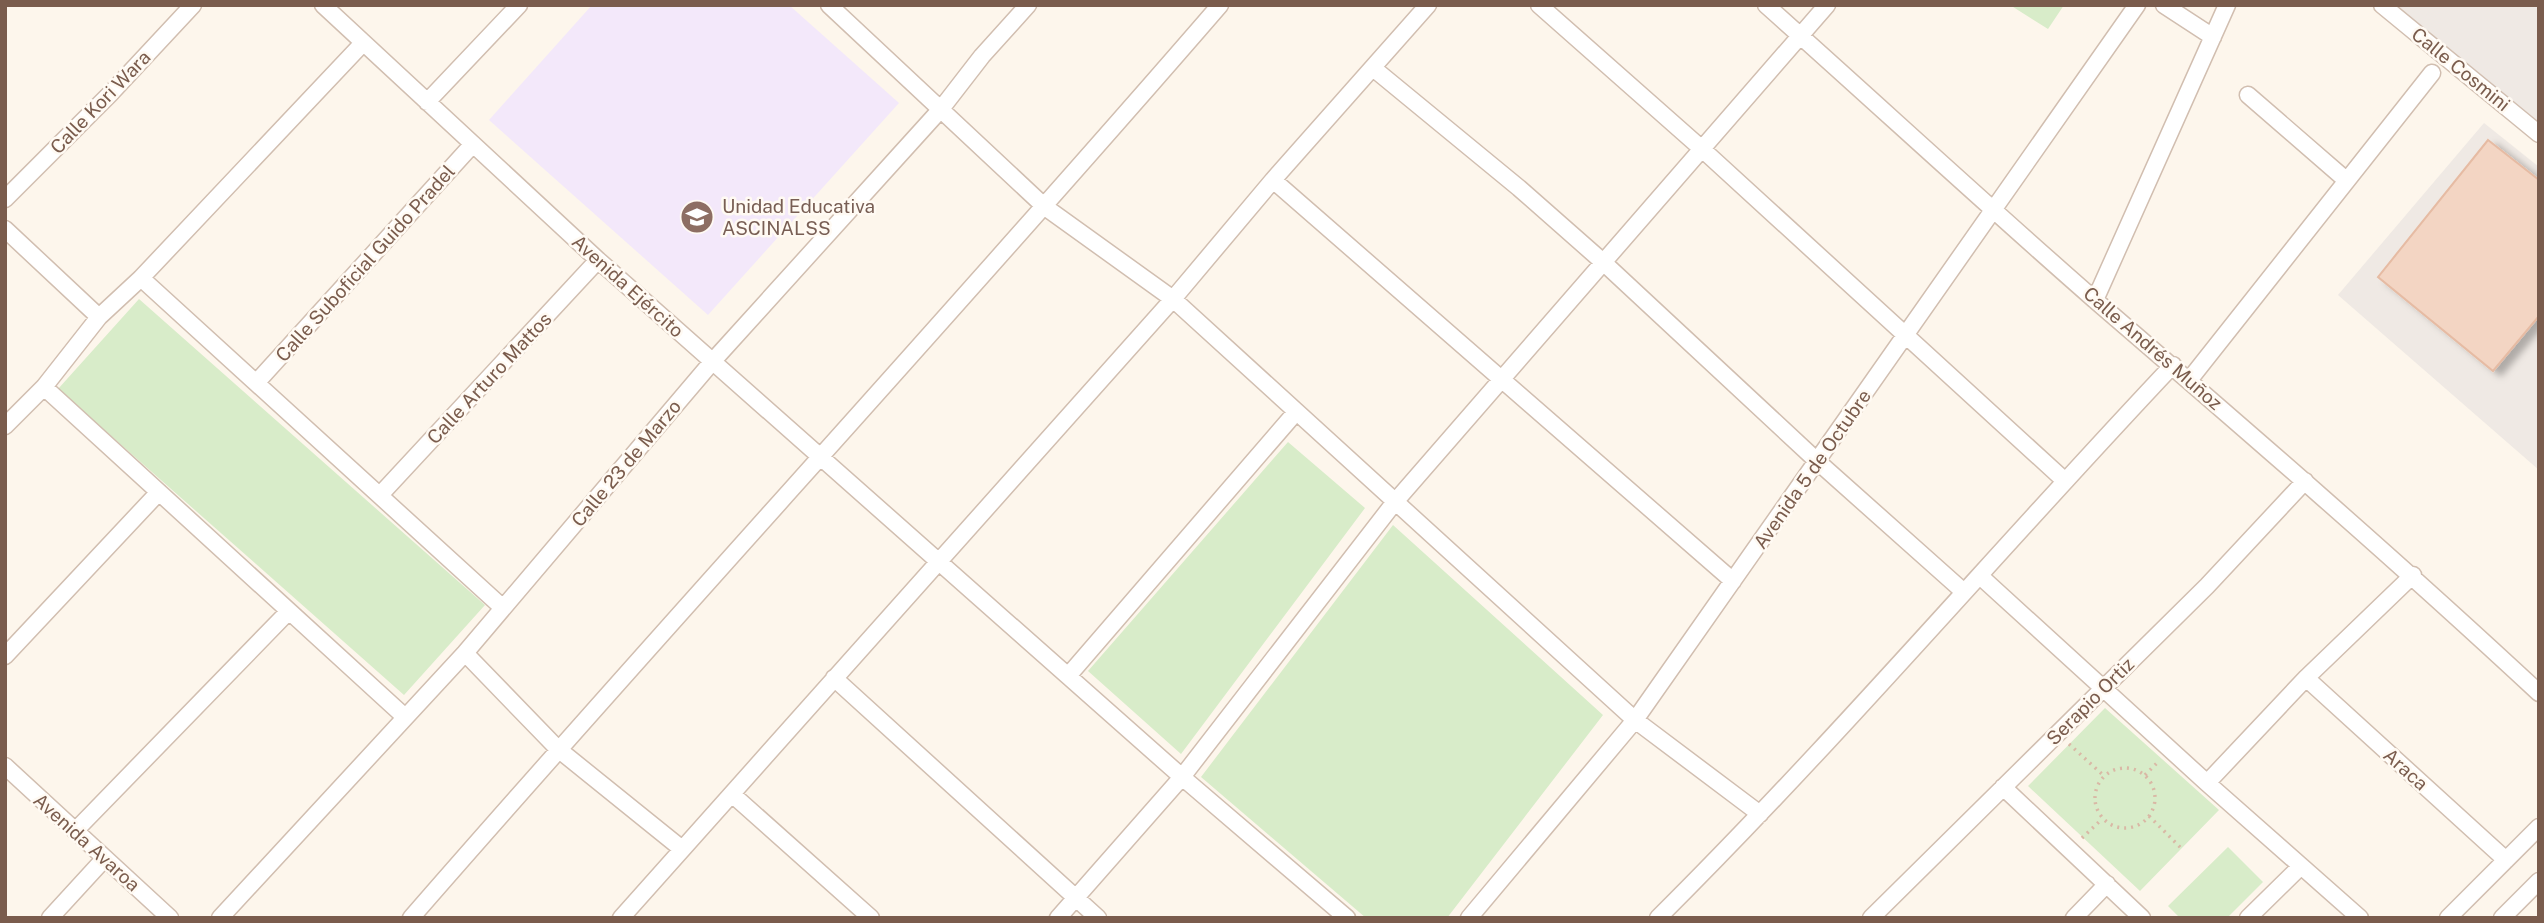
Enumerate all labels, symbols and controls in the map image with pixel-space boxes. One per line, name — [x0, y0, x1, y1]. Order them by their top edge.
street label: Calle Cosmini — [2408, 23, 2514, 115]
street label: Calle Kori Wara — [45, 46, 155, 158]
street label: Calle Suboficial Guido Pradel — [271, 160, 459, 366]
place label: Unidad Educativa ASCINALSS — [722, 195, 875, 239]
school or university icon: Unidad Educativa ASCINALSS — [678, 198, 716, 236]
street label: Avenida Ejército — [568, 230, 688, 342]
street label: Calle Andrés Muñoz — [2079, 282, 2227, 414]
street label: Calle Arturo Mattos — [422, 308, 556, 448]
street label: Avenida 5 de Octubre — [1749, 385, 1875, 553]
street label: Calle 23 de Marzo — [567, 395, 685, 531]
street label: Serapio Ortiz — [2042, 653, 2138, 749]
street label: Araca — [2379, 743, 2433, 795]
street label: Avenida Avaroa — [29, 789, 145, 895]

